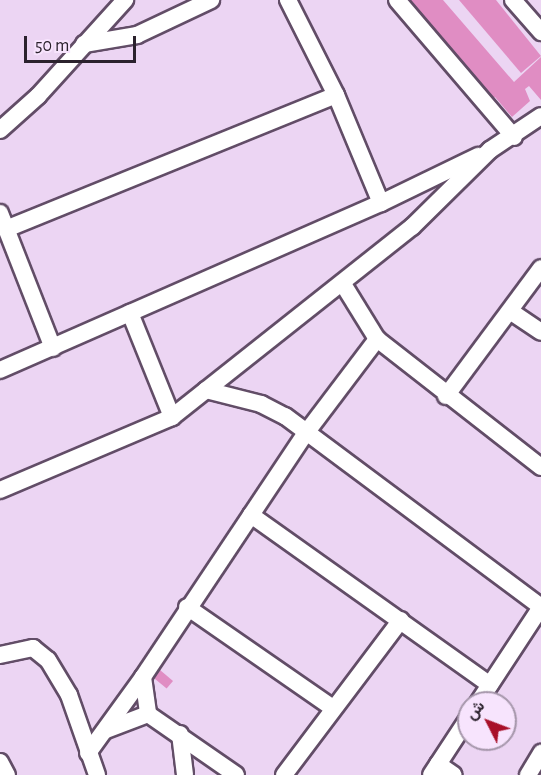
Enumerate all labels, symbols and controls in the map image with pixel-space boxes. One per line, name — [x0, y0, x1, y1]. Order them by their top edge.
scale bar — [27, 24, 140, 62]
text: 50 m — [35, 37, 69, 55]
north arrow — [457, 691, 517, 751]
text: ش — [463, 698, 487, 723]

